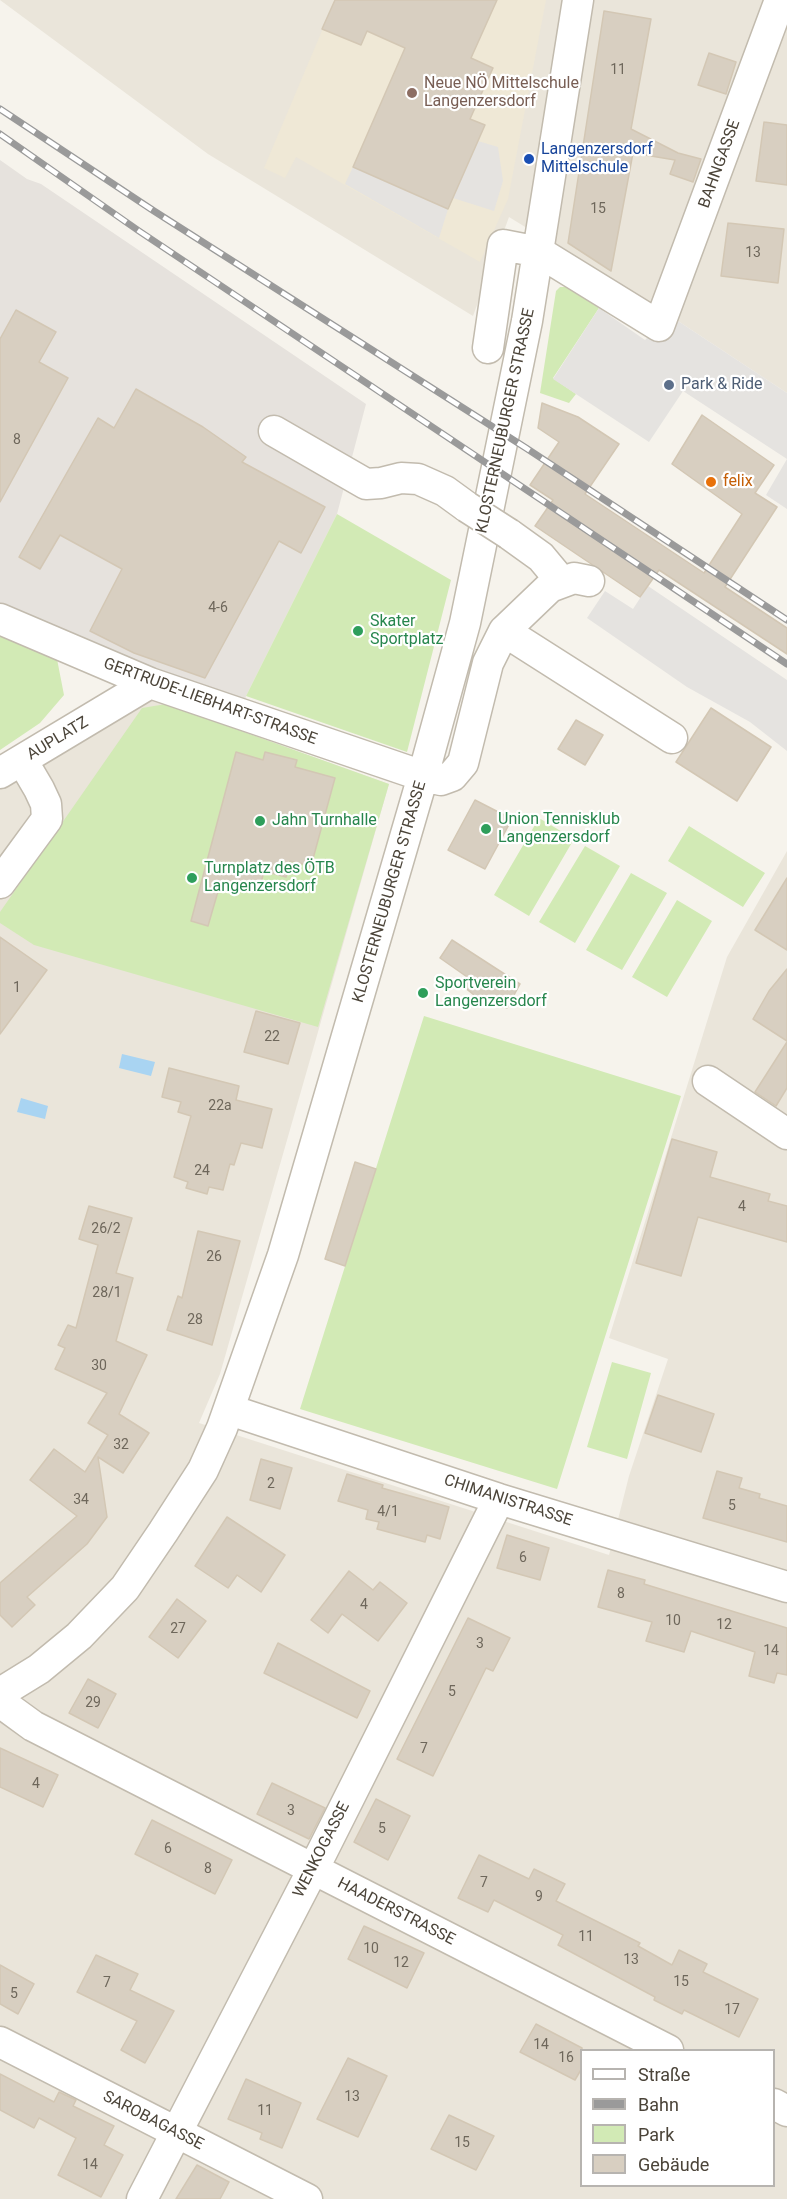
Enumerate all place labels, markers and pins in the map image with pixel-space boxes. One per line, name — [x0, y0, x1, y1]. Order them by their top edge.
place label: Neue NÖ Mittelschule Langenzersdorf — [424, 74, 579, 112]
marker: Neue NÖ Mittelschule Langenzersdorf — [405, 86, 419, 100]
place label: Langenzersdorf Mittelschule — [541, 140, 653, 178]
marker: Langenzersdorf Mittelschule — [522, 152, 536, 166]
place label: Park & Ride — [681, 375, 762, 395]
marker: Park & Ride — [662, 378, 676, 392]
place label: felix — [723, 472, 753, 492]
marker: felix — [704, 475, 718, 489]
place label: Skater Sportplatz — [370, 612, 443, 650]
marker: Skater Sportplatz — [351, 624, 365, 638]
place label: Union Tennisklub Langenzersdorf — [498, 810, 620, 848]
place label: Jahn Turnhalle — [272, 811, 377, 831]
marker: Jahn Turnhalle — [253, 814, 267, 828]
marker: Union Tennisklub Langenzersdorf — [479, 822, 493, 836]
place label: Turnplatz des ÖTB Langenzersdorf — [204, 859, 335, 897]
marker: Turnplatz des ÖTB Langenzersdorf — [185, 871, 199, 885]
place label: Sportverein Langenzersdorf — [435, 974, 547, 1012]
marker: Sportverein Langenzersdorf — [416, 986, 430, 1000]

